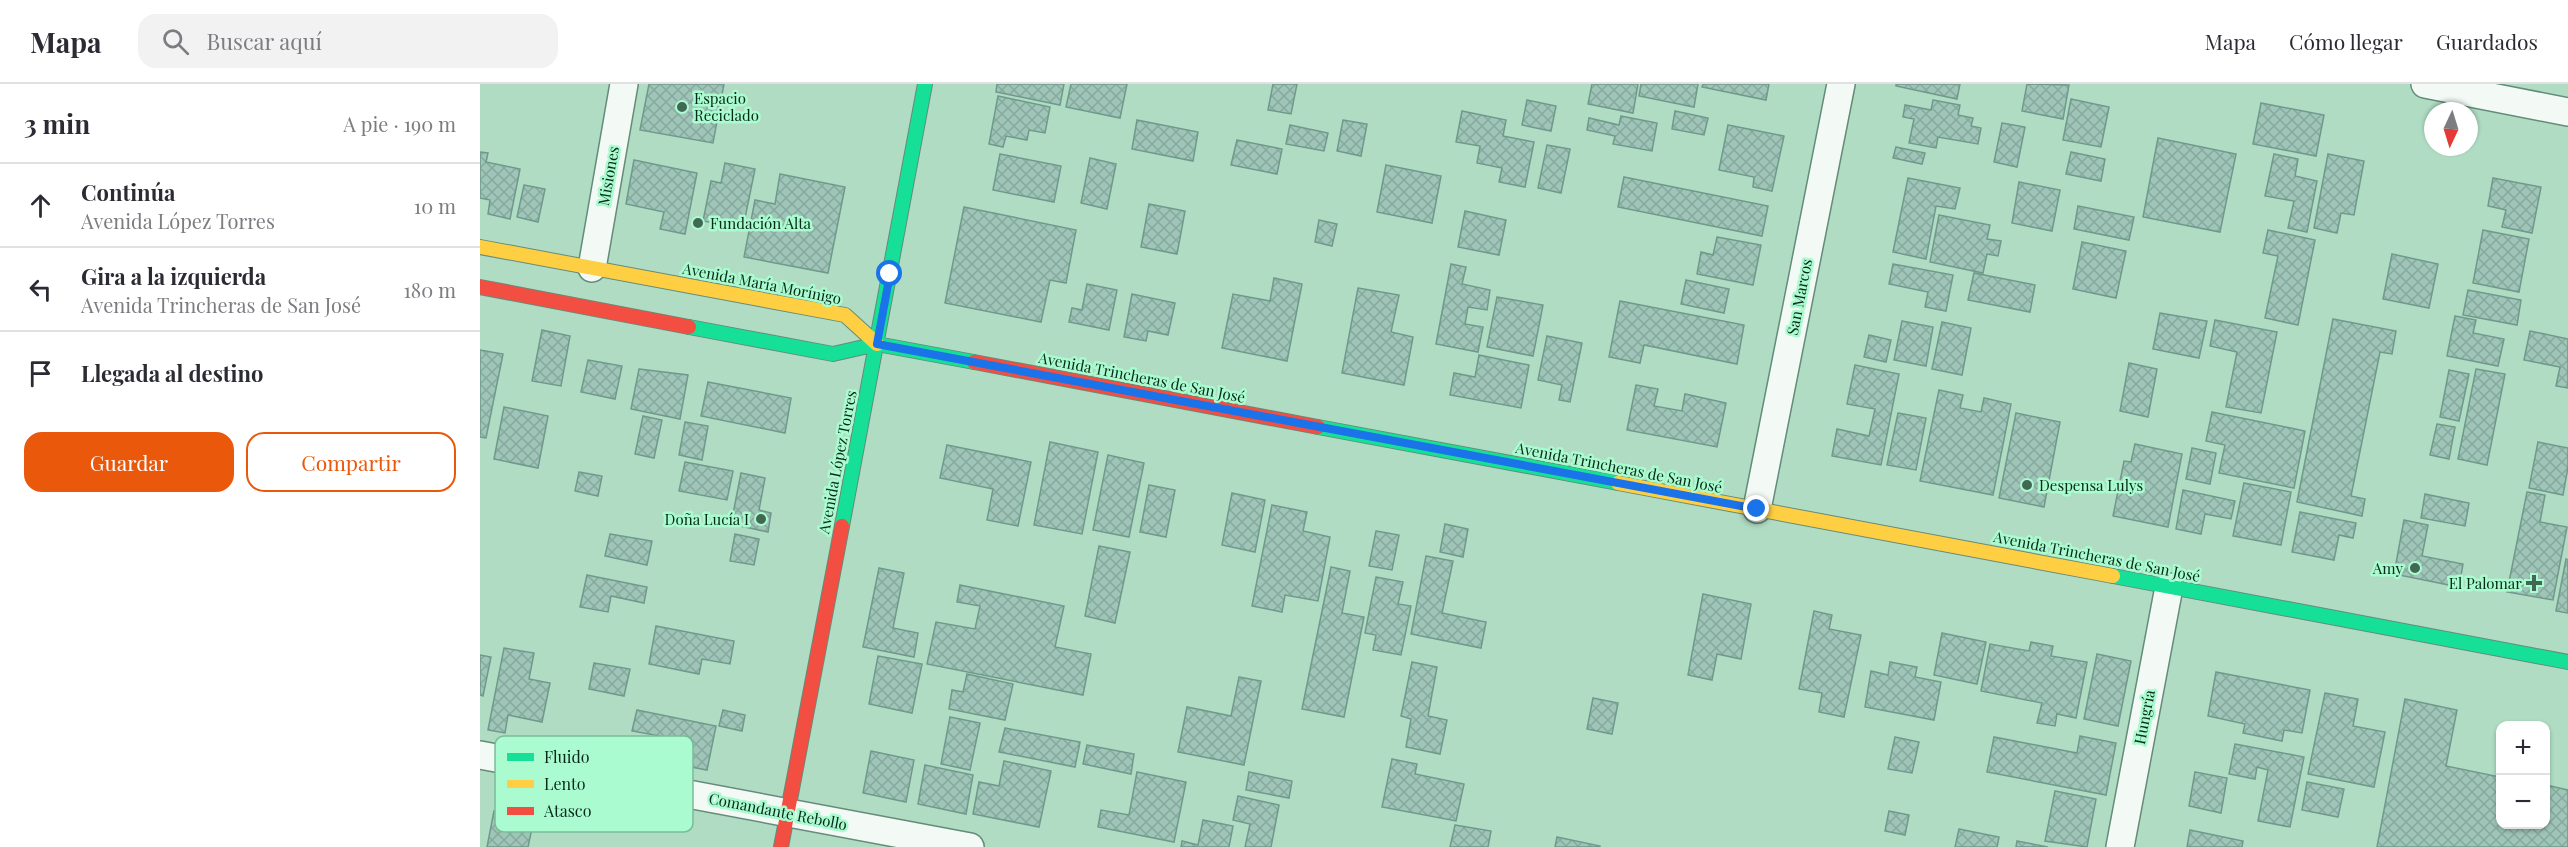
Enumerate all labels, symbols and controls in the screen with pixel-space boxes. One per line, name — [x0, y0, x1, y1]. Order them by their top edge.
search box — [138, 14, 558, 68]
text: Mapa — [30, 23, 102, 60]
icon: search — [159, 25, 192, 58]
text: Buscar aquí — [207, 26, 322, 56]
text: Mapa — [2205, 27, 2256, 55]
text: Cómo llegar — [2289, 27, 2403, 55]
text: Guardados — [2436, 27, 2538, 55]
place label: Espacio Reciclado — [694, 88, 759, 125]
marker: Espacio Reciclado — [675, 100, 689, 114]
north arrow — [2424, 102, 2478, 156]
text: 3 min — [24, 106, 90, 141]
text: A pie · 190 m — [343, 110, 456, 137]
street label: Misiones — [593, 145, 623, 207]
text: Continúa — [81, 177, 175, 207]
icon: ahead — [24, 189, 57, 222]
text: 10 m — [414, 192, 456, 219]
text: Avenida López Torres — [81, 207, 275, 234]
place label: Fundación Alta — [710, 213, 812, 233]
marker: Fundación Alta — [691, 216, 705, 230]
street label: San Marcos — [1782, 257, 1816, 337]
street label: Avenida María Morínigo — [680, 258, 843, 308]
route start — [876, 260, 902, 286]
text: Gira a la izquierda — [81, 261, 266, 291]
icon: left — [24, 273, 57, 306]
text: 180 m — [403, 276, 456, 303]
text: Avenida Trincheras de San José — [81, 291, 361, 318]
street label: Avenida Trincheras de San José — [1036, 347, 1247, 407]
icon: arrive — [24, 357, 57, 390]
text: Llegada al destino — [81, 358, 263, 388]
street label: Avenida López Torres — [813, 389, 861, 536]
button: Guardar — [24, 432, 234, 492]
button: Compartir — [246, 432, 456, 492]
street label: Avenida Trincheras de San José — [1513, 437, 1724, 497]
place label: Despensa Lulys — [2039, 475, 2143, 495]
marker: Despensa Lulys — [2020, 478, 2034, 492]
route end — [1743, 495, 1769, 521]
place label: Doña Lucía I — [665, 509, 749, 529]
marker: Doña Lucía I — [754, 512, 768, 526]
street label: Avenida Trincheras de San José — [1991, 526, 2202, 586]
place label: Amy — [2372, 558, 2403, 578]
marker: Amy — [2408, 561, 2422, 575]
place label: El Palomar — [2449, 573, 2522, 593]
marker: El Palomar — [2527, 576, 2541, 590]
street label: Hungría — [2129, 687, 2159, 746]
map controls — [2496, 721, 2550, 829]
button: + — [2496, 721, 2550, 775]
legend — [495, 736, 693, 832]
text: Fluido — [544, 746, 590, 767]
text: Lento — [544, 773, 586, 794]
button: − — [2496, 775, 2550, 829]
street label: Comandante Rebollo — [707, 788, 849, 834]
text: Atasco — [543, 800, 592, 821]

